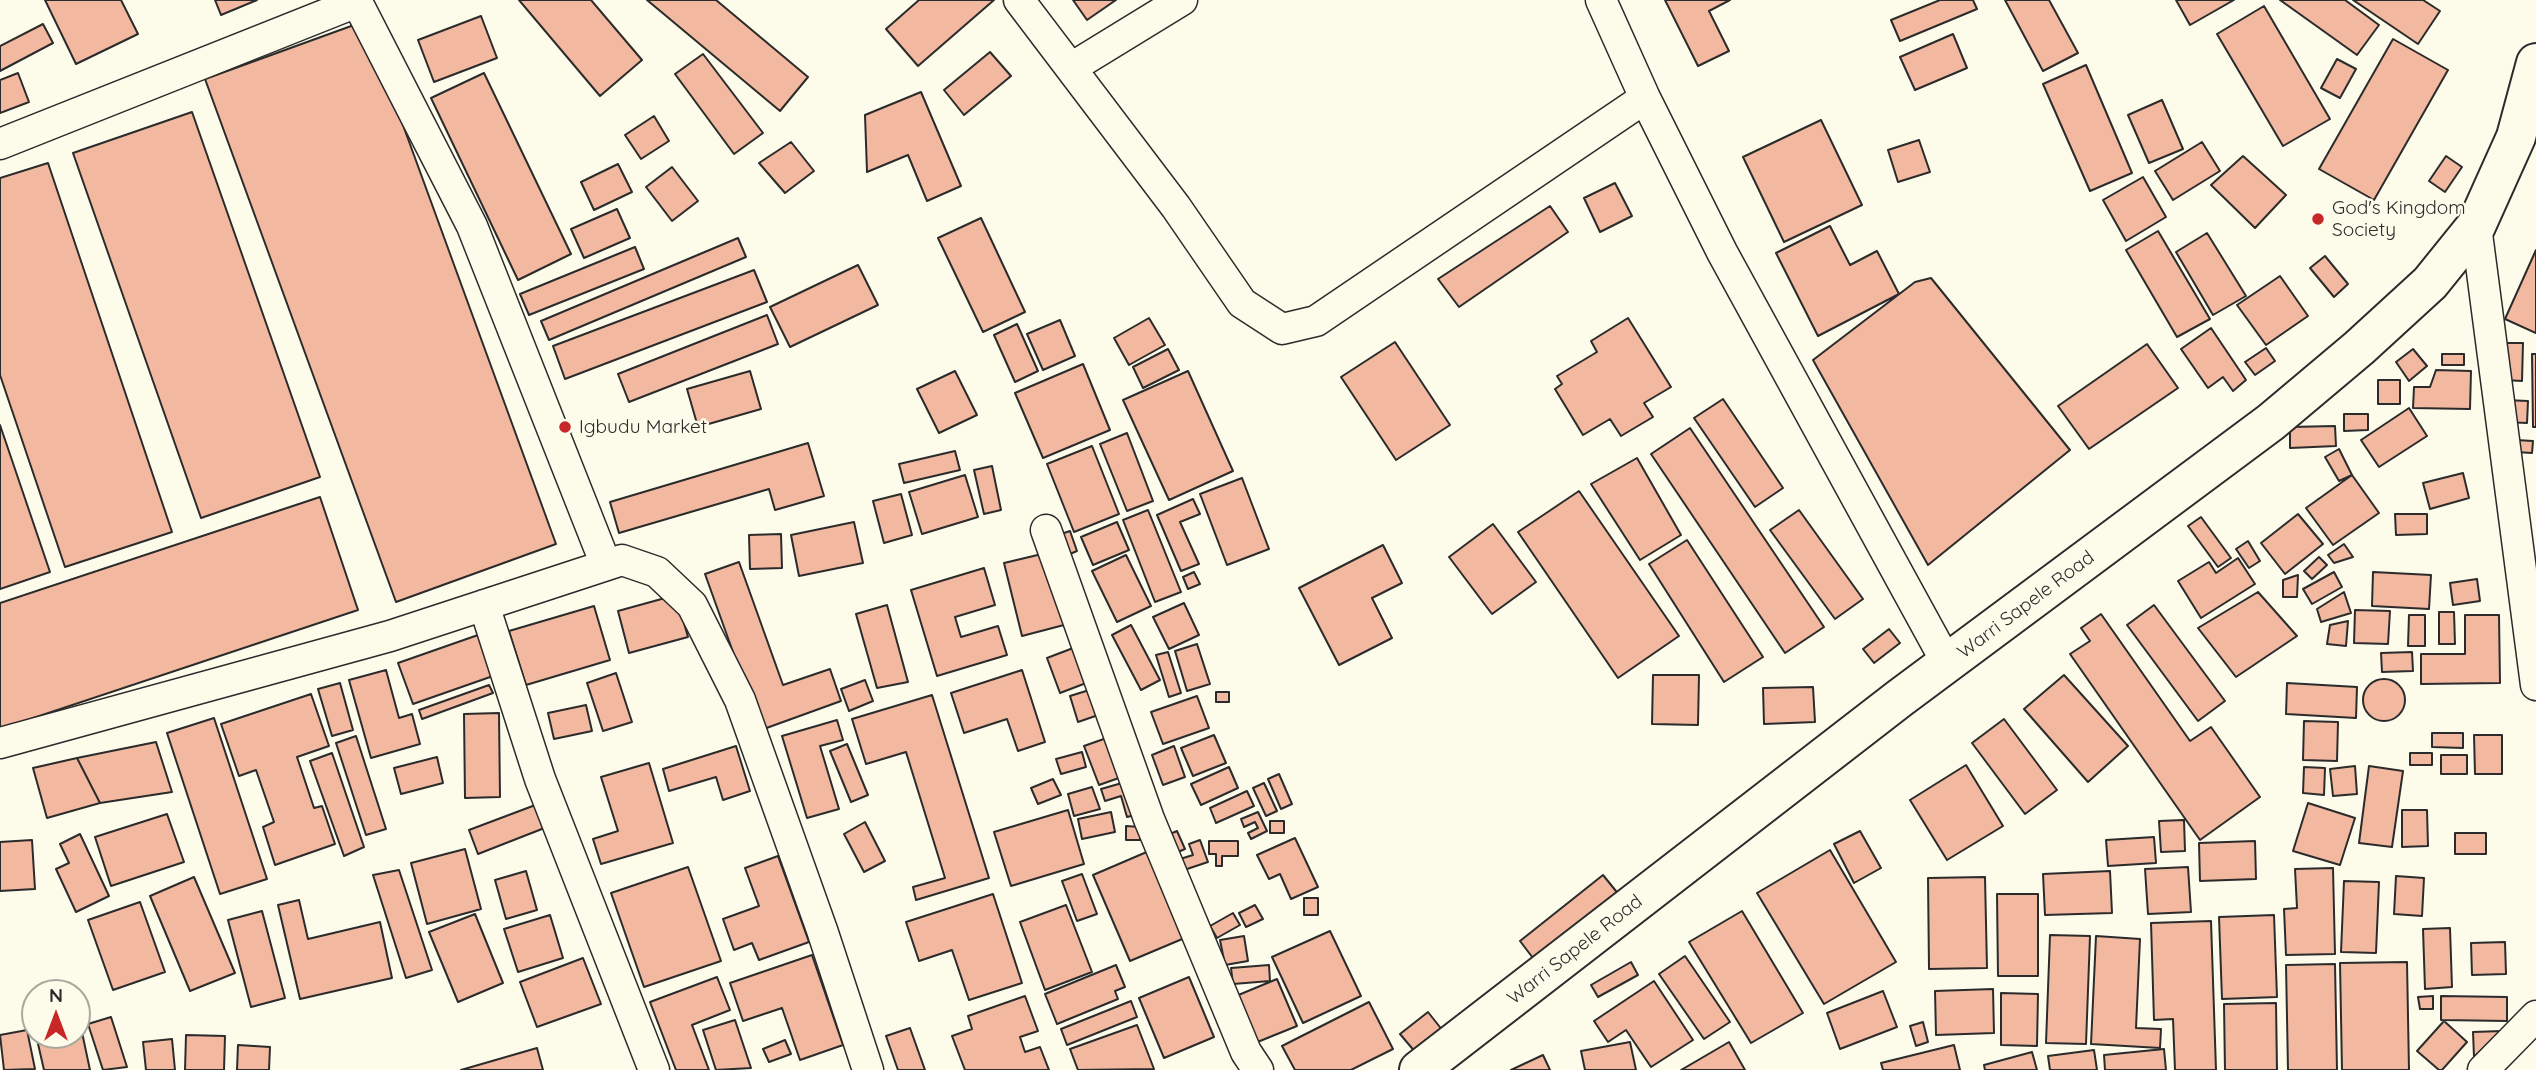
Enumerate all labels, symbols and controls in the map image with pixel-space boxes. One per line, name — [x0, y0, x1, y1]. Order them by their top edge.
place label: God's Kingdom Society — [2332, 197, 2466, 241]
marker: God's Kingdom Society — [2310, 211, 2326, 227]
place label: Igbudu Market — [579, 416, 707, 438]
marker: Igbudu Market — [557, 419, 573, 435]
street label: Warri Sapele Road — [1953, 546, 2099, 664]
street label: Warri Sapele Road — [1503, 890, 1647, 1010]
north arrow — [21, 979, 91, 1049]
text: N — [49, 983, 63, 1007]

